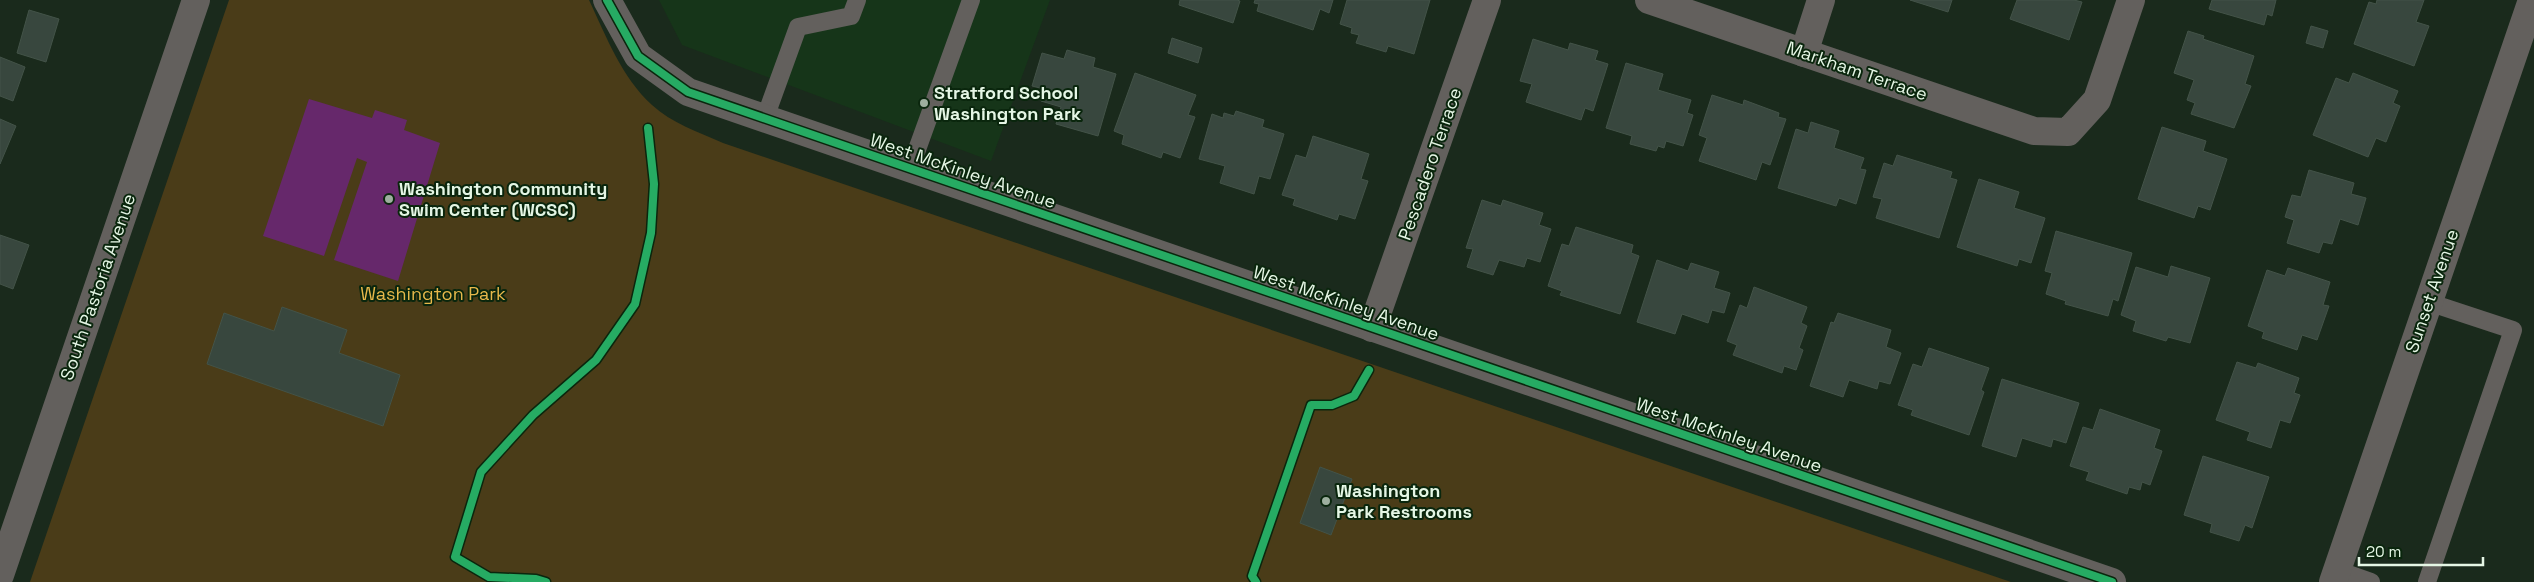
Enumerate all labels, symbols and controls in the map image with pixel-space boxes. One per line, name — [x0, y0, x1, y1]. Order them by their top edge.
street label: Markham Terrace — [1784, 36, 1931, 105]
place label: Stratford School Washington Park — [934, 81, 1081, 125]
street label: Pescadero Terrace — [1393, 85, 1466, 243]
marker: Stratford School Washington Park — [918, 97, 930, 109]
street label: West McKinley Avenue — [867, 128, 1059, 213]
place label: Washington Community Swim Center (WCSC) — [399, 177, 607, 221]
street label: South Pastoria Avenue — [55, 190, 140, 383]
marker: Washington Community Swim Center (WCSC) — [383, 193, 395, 205]
street label: Sunset Avenue — [2400, 226, 2463, 356]
street label: West McKinley Avenue — [1250, 260, 1442, 345]
park label: Washington Park — [360, 282, 506, 305]
street label: West McKinley Avenue — [1633, 392, 1825, 477]
place label: Washington Park Restrooms — [1336, 479, 1472, 523]
marker: Washington Park Restrooms — [1320, 495, 1332, 507]
scale bar — [2359, 534, 2483, 566]
text: 20 m — [2366, 542, 2401, 561]

